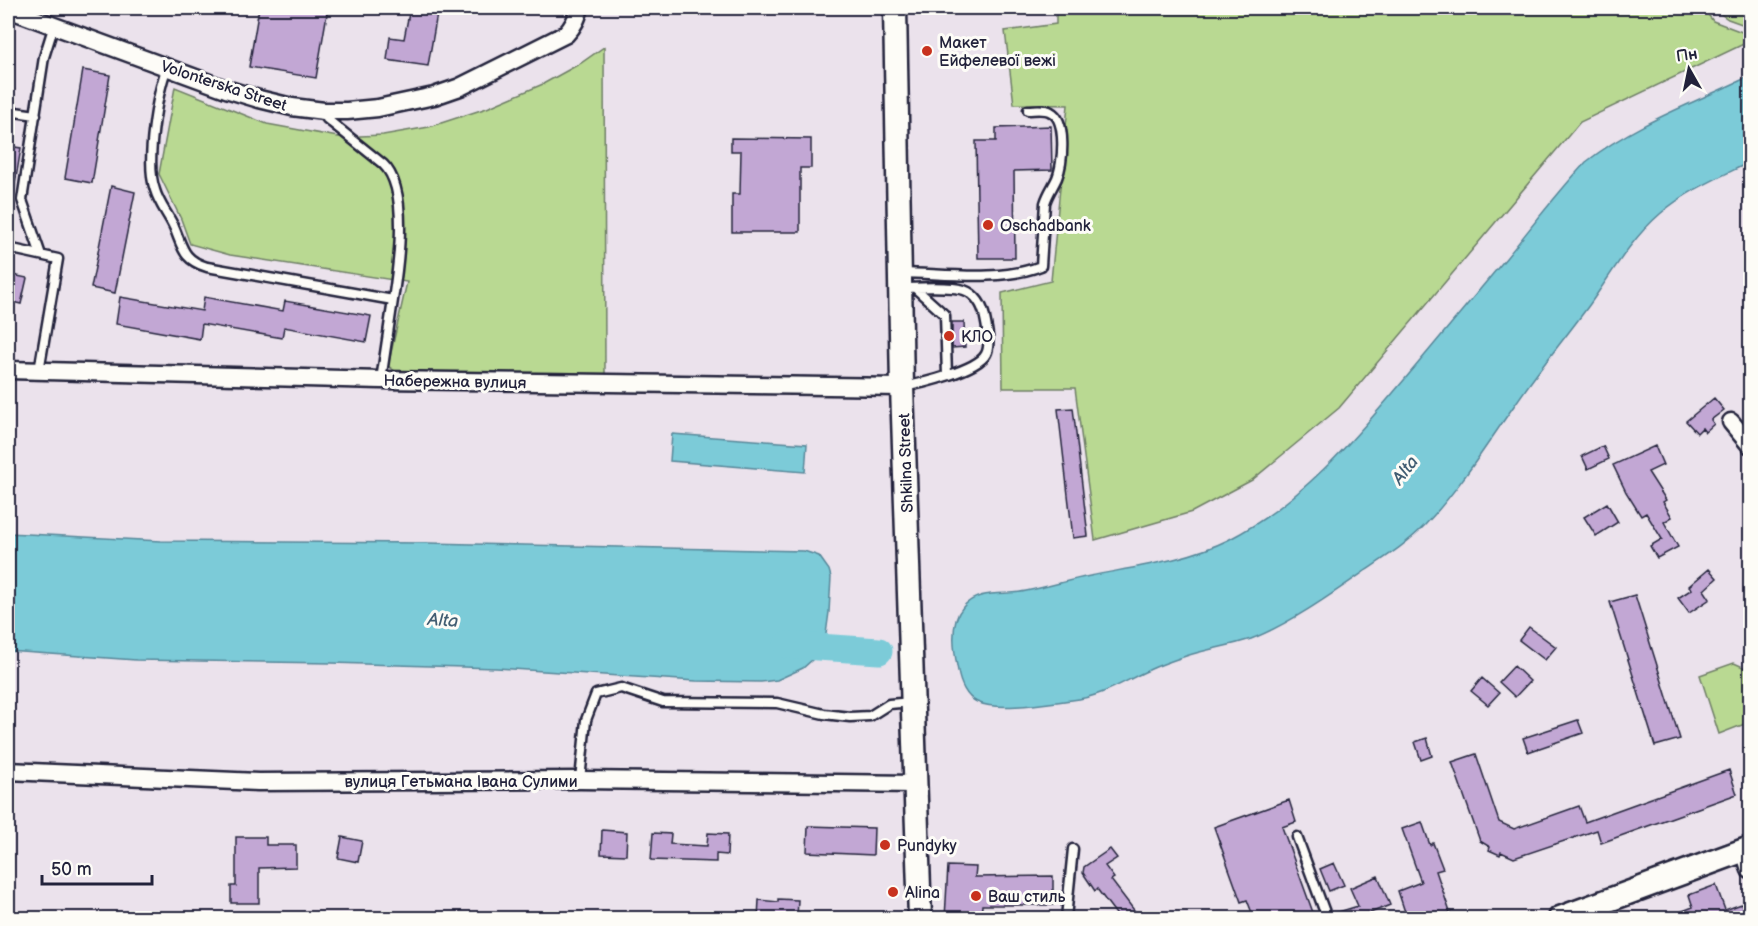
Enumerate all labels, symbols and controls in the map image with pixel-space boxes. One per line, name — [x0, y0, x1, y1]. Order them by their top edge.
place label: Макет Ейфелевої вежі — [939, 34, 1056, 71]
north arrow — [1659, 39, 1719, 99]
marker: Макет Ейфелевої вежі — [920, 44, 934, 58]
text: Пн — [1675, 45, 1699, 67]
street label: Volonterska Street — [158, 57, 289, 116]
place label: Oschadbank — [1000, 217, 1091, 236]
marker: Oschadbank — [981, 218, 995, 232]
place label: КЛО — [961, 328, 993, 347]
marker: КЛО — [942, 329, 956, 343]
street label: Набережна вулиця — [383, 372, 527, 393]
street label: Shkilna Street — [895, 413, 918, 513]
water label: Alta — [1387, 452, 1423, 490]
water label: Alta — [426, 609, 459, 632]
street label: вулиця Гетьмана Івана Сулими — [344, 773, 578, 792]
place label: Pundyky — [897, 837, 958, 856]
marker: Pundyky — [878, 838, 892, 852]
scale bar — [42, 848, 152, 886]
text: 50 m — [51, 859, 92, 880]
place label: Alina — [905, 884, 940, 903]
marker: Alina — [886, 885, 900, 899]
place label: Ваш стиль — [988, 888, 1066, 907]
marker: Ваш стиль — [969, 889, 983, 903]

